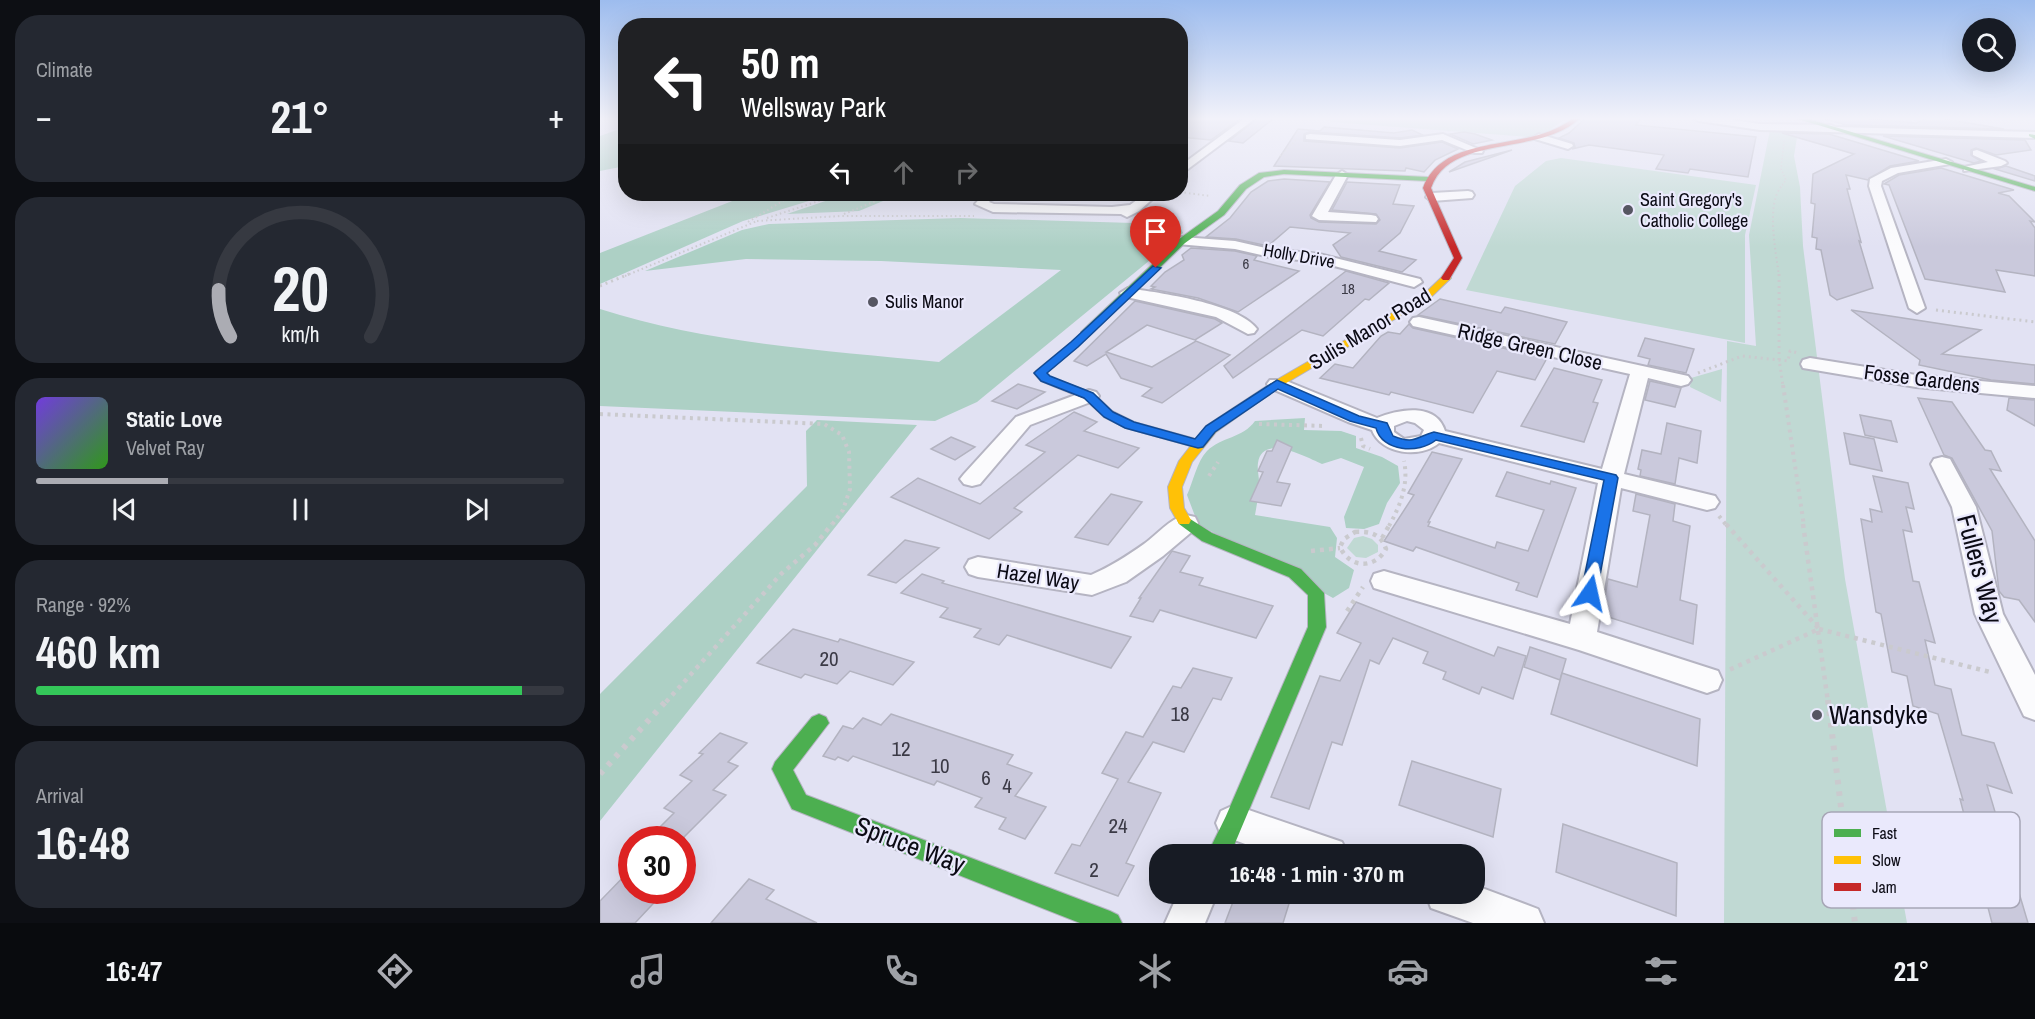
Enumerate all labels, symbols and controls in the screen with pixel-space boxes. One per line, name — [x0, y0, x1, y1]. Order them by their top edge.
map controls — [1962, 18, 2016, 72]
button: search — [1962, 18, 2016, 72]
text: 50 m — [741, 35, 820, 91]
icon: left — [642, 42, 720, 120]
text: Climate — [36, 56, 93, 83]
text: 21° — [270, 86, 330, 147]
text: Wellsway Park — [741, 89, 886, 125]
text: − — [36, 94, 52, 138]
text: + — [548, 94, 564, 138]
icon: left — [824, 156, 857, 189]
icon: ahead — [887, 156, 920, 189]
icon: right — [950, 156, 983, 189]
place label: Saint Gregory's Catholic College — [1640, 187, 1748, 233]
marker: Saint Gregory's Catholic College — [1621, 203, 1635, 217]
pin — [1130, 206, 1181, 268]
icon: arrive — [1139, 215, 1172, 248]
street label: Holly Drive — [1261, 237, 1337, 274]
text: 20 — [272, 246, 328, 330]
house number: 6 — [1243, 253, 1250, 274]
house number: 18 — [1341, 278, 1355, 299]
street label: Sulis Manor Road — [1303, 281, 1436, 376]
place label: Sulis Manor — [885, 289, 964, 314]
marker: Sulis Manor — [866, 295, 880, 309]
street label: Ridge Green Close — [1455, 316, 1605, 377]
text: km/h — [281, 320, 319, 349]
street label: Fosse Gardens — [1862, 357, 1982, 400]
text: Static Love — [126, 404, 222, 434]
text: Velvet Ray — [126, 434, 204, 461]
icon: previous — [108, 493, 141, 526]
icon: pause — [284, 493, 317, 526]
icon: next — [460, 493, 493, 526]
street label: Fullers Way — [1949, 510, 2012, 628]
street label: Hazel Way — [995, 556, 1082, 597]
position arrow — [1558, 561, 1622, 625]
text: Range · 92% — [36, 591, 131, 618]
text: 460 km — [36, 621, 161, 682]
house number: 20 — [819, 644, 839, 673]
place label: Wansdyke — [1829, 697, 1928, 732]
house number: 18 — [1170, 699, 1190, 728]
marker: Wansdyke — [1810, 708, 1824, 722]
house number: 12 — [891, 734, 911, 763]
house number: 10 — [930, 751, 950, 780]
house number: 6 — [981, 763, 991, 792]
house number: 4 — [1002, 771, 1012, 800]
text: Arrival — [36, 782, 83, 809]
street label: Spruce Way — [850, 808, 971, 882]
house number: 24 — [1108, 811, 1128, 840]
text: 16:48 — [36, 812, 130, 873]
legend — [1822, 812, 2020, 908]
text: Fast — [1872, 822, 1897, 844]
speed limit sign: 30 — [618, 826, 696, 904]
text: Slow — [1872, 849, 1901, 871]
house number: 2 — [1089, 855, 1099, 884]
text: 16:48 · 1 min · 370 m — [1230, 859, 1404, 889]
text: Jam — [1872, 876, 1897, 898]
icon: directions — [374, 950, 416, 992]
icon: music — [627, 950, 669, 992]
icon: phone — [880, 950, 922, 992]
icon: climate — [1134, 950, 1176, 992]
icon: car — [1387, 950, 1429, 992]
icon: filters — [1640, 950, 1682, 992]
text: 16:47 — [106, 953, 162, 989]
text: 21° — [1894, 953, 1929, 989]

